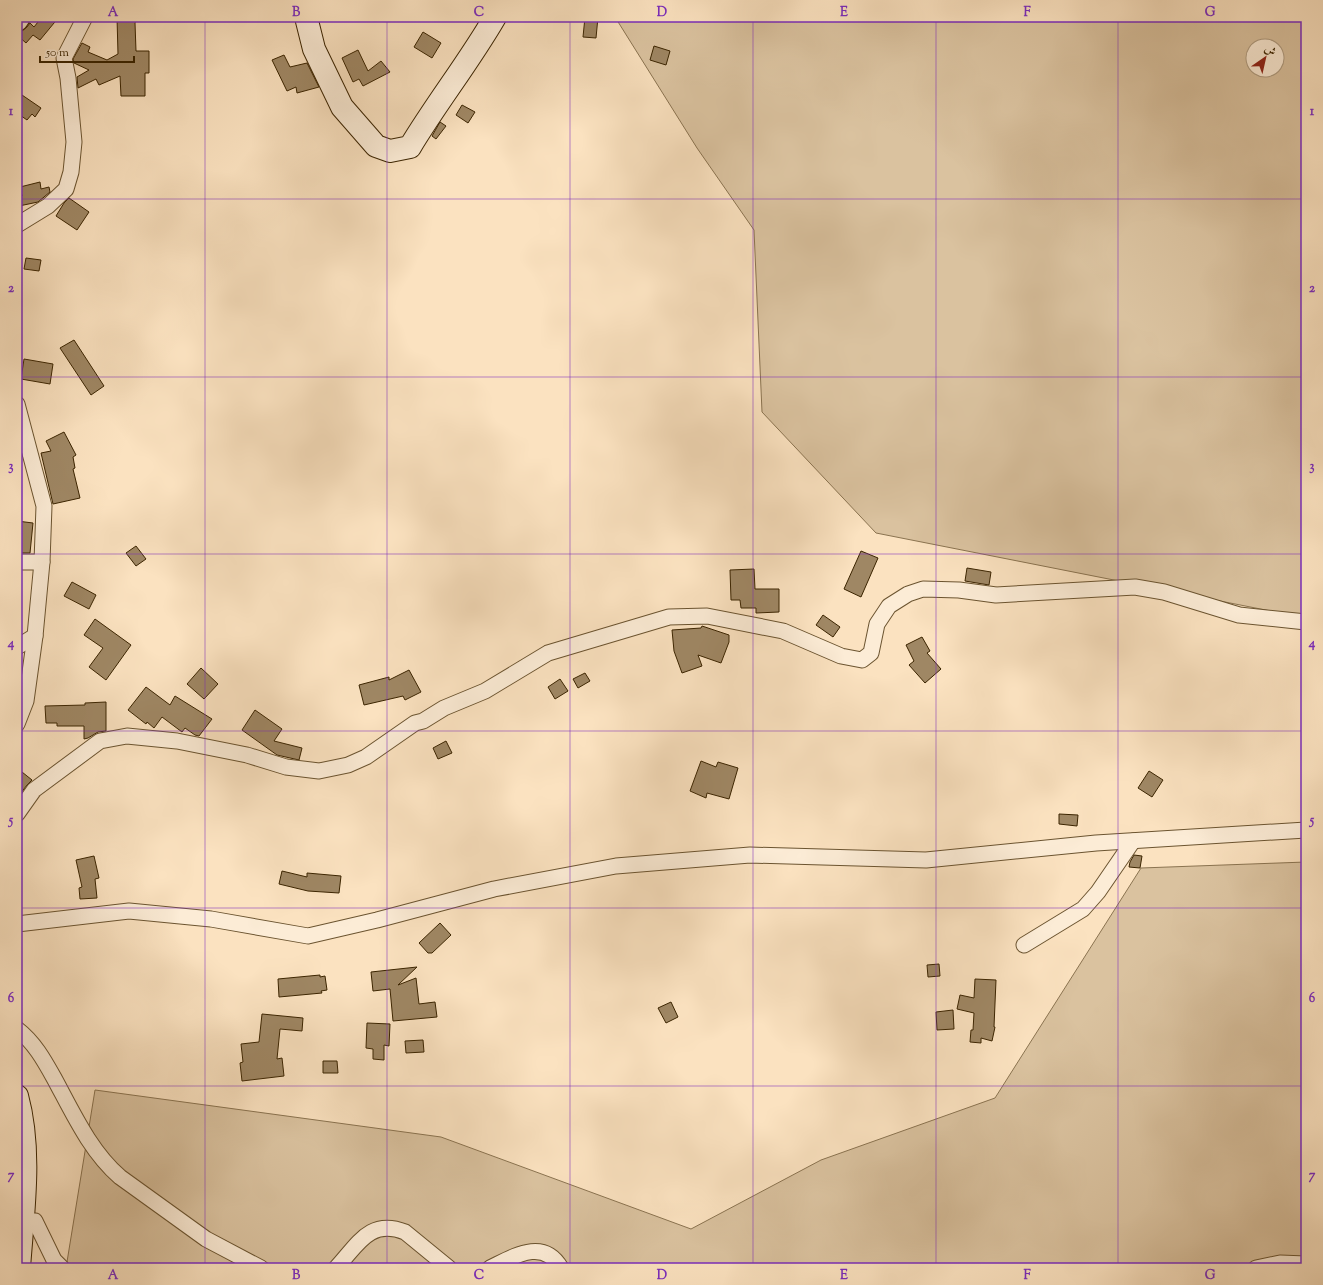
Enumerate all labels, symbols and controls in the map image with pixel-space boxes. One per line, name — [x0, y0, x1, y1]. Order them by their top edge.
text: A — [108, 4, 119, 22]
text: B — [292, 4, 301, 22]
text: C — [474, 4, 484, 22]
text: D — [657, 4, 667, 22]
text: E — [840, 4, 848, 22]
text: F — [1023, 4, 1031, 22]
text: G — [1205, 4, 1216, 22]
scale bar — [40, 38, 134, 64]
north arrow — [1245, 38, 1285, 78]
text: ش — [1261, 41, 1279, 60]
text: 50 m — [45, 44, 69, 62]
text: 1 — [9, 103, 14, 121]
text: 1 — [1310, 103, 1315, 121]
text: 2 — [8, 280, 15, 298]
text: 2 — [1309, 280, 1316, 298]
text: 3 — [8, 458, 14, 476]
text: 3 — [1309, 458, 1315, 476]
text: 4 — [7, 635, 15, 653]
text: 4 — [1308, 635, 1316, 653]
text: 5 — [8, 812, 14, 830]
text: 5 — [1309, 812, 1315, 830]
text: 6 — [8, 990, 15, 1008]
text: 6 — [1309, 990, 1316, 1008]
text: 7 — [8, 1167, 15, 1185]
text: 7 — [1309, 1167, 1316, 1185]
text: A — [108, 1267, 119, 1285]
text: B — [292, 1267, 301, 1285]
text: C — [474, 1267, 484, 1285]
text: D — [657, 1267, 667, 1285]
text: E — [840, 1267, 848, 1285]
text: F — [1023, 1267, 1031, 1285]
text: G — [1205, 1267, 1216, 1285]

